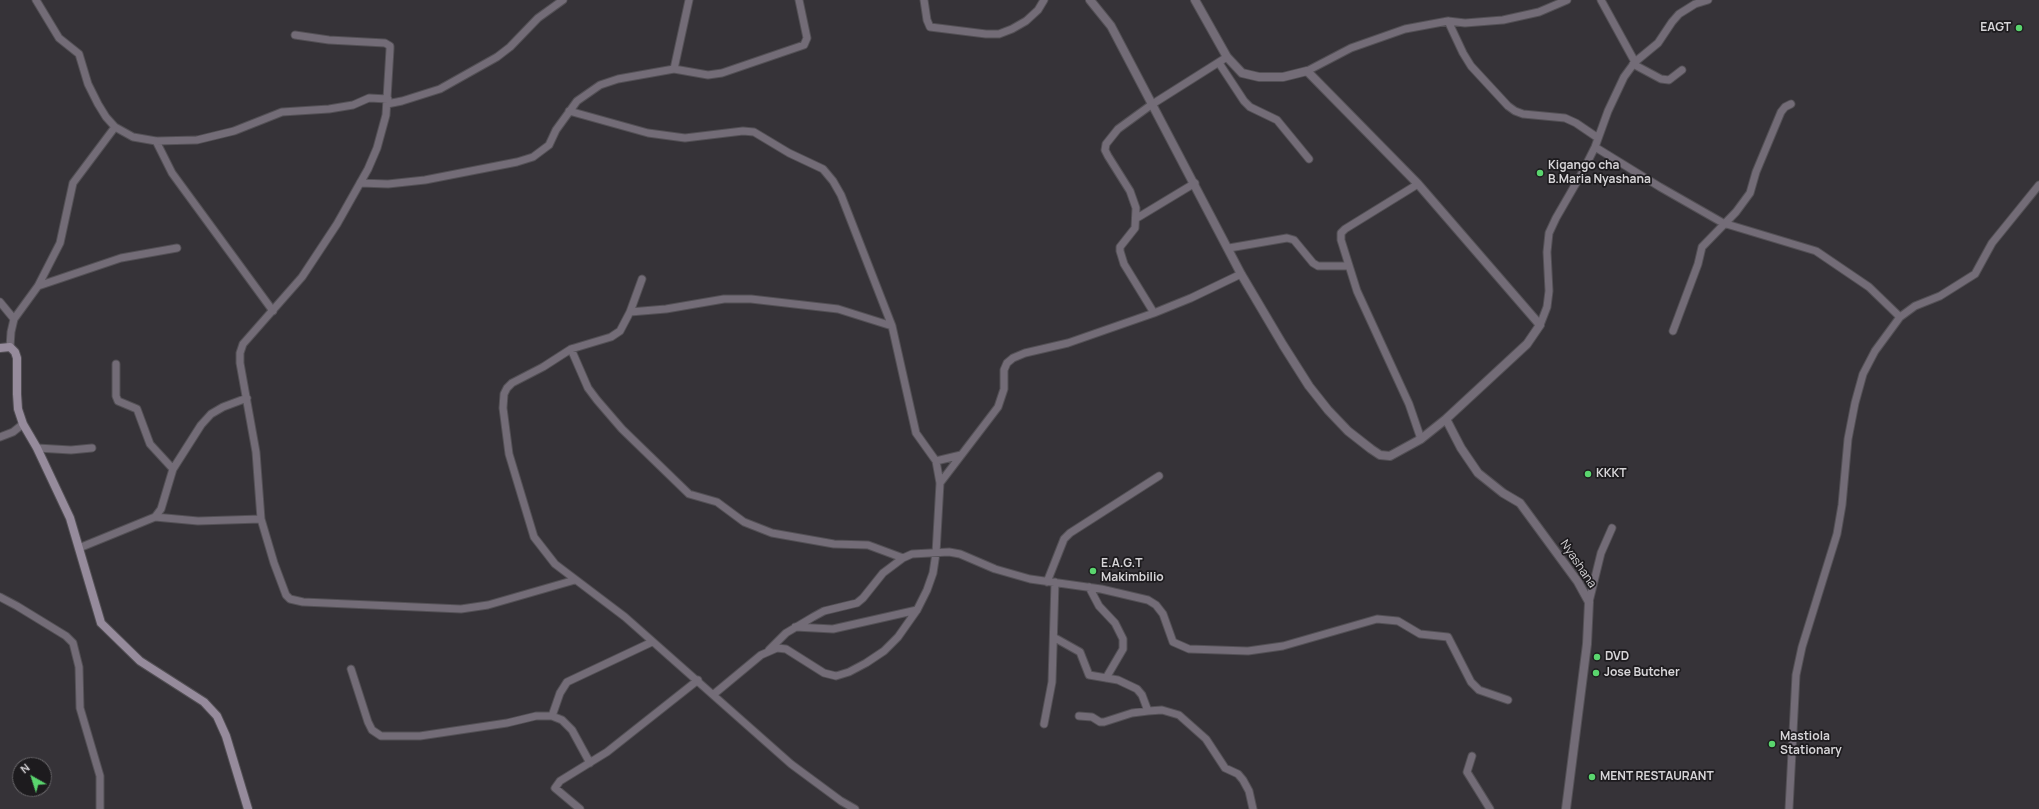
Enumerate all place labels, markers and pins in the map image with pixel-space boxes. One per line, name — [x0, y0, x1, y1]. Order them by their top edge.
place label: EAGT — [1980, 21, 2011, 35]
marker: EAGT — [2014, 23, 2024, 33]
place label: Kigango cha B.Maria Nyashana — [1548, 159, 1651, 187]
marker: Kigango cha B.Maria Nyashana — [1535, 168, 1545, 178]
place label: KKKT — [1596, 467, 1627, 481]
marker: KKKT — [1583, 469, 1593, 479]
place label: E.A.G.T Makimbilio — [1101, 557, 1164, 585]
marker: E.A.G.T Makimbilio — [1088, 566, 1098, 576]
place label: DVD — [1605, 650, 1629, 664]
marker: DVD — [1592, 652, 1602, 662]
place label: Jose Butcher — [1604, 666, 1680, 680]
marker: Jose Butcher — [1591, 668, 1601, 678]
place label: Mastiola Stationary — [1780, 730, 1842, 758]
marker: Mastiola Stationary — [1767, 739, 1777, 749]
place label: MENT RESTAURANT — [1600, 770, 1714, 784]
marker: MENT RESTAURANT — [1587, 772, 1597, 782]

